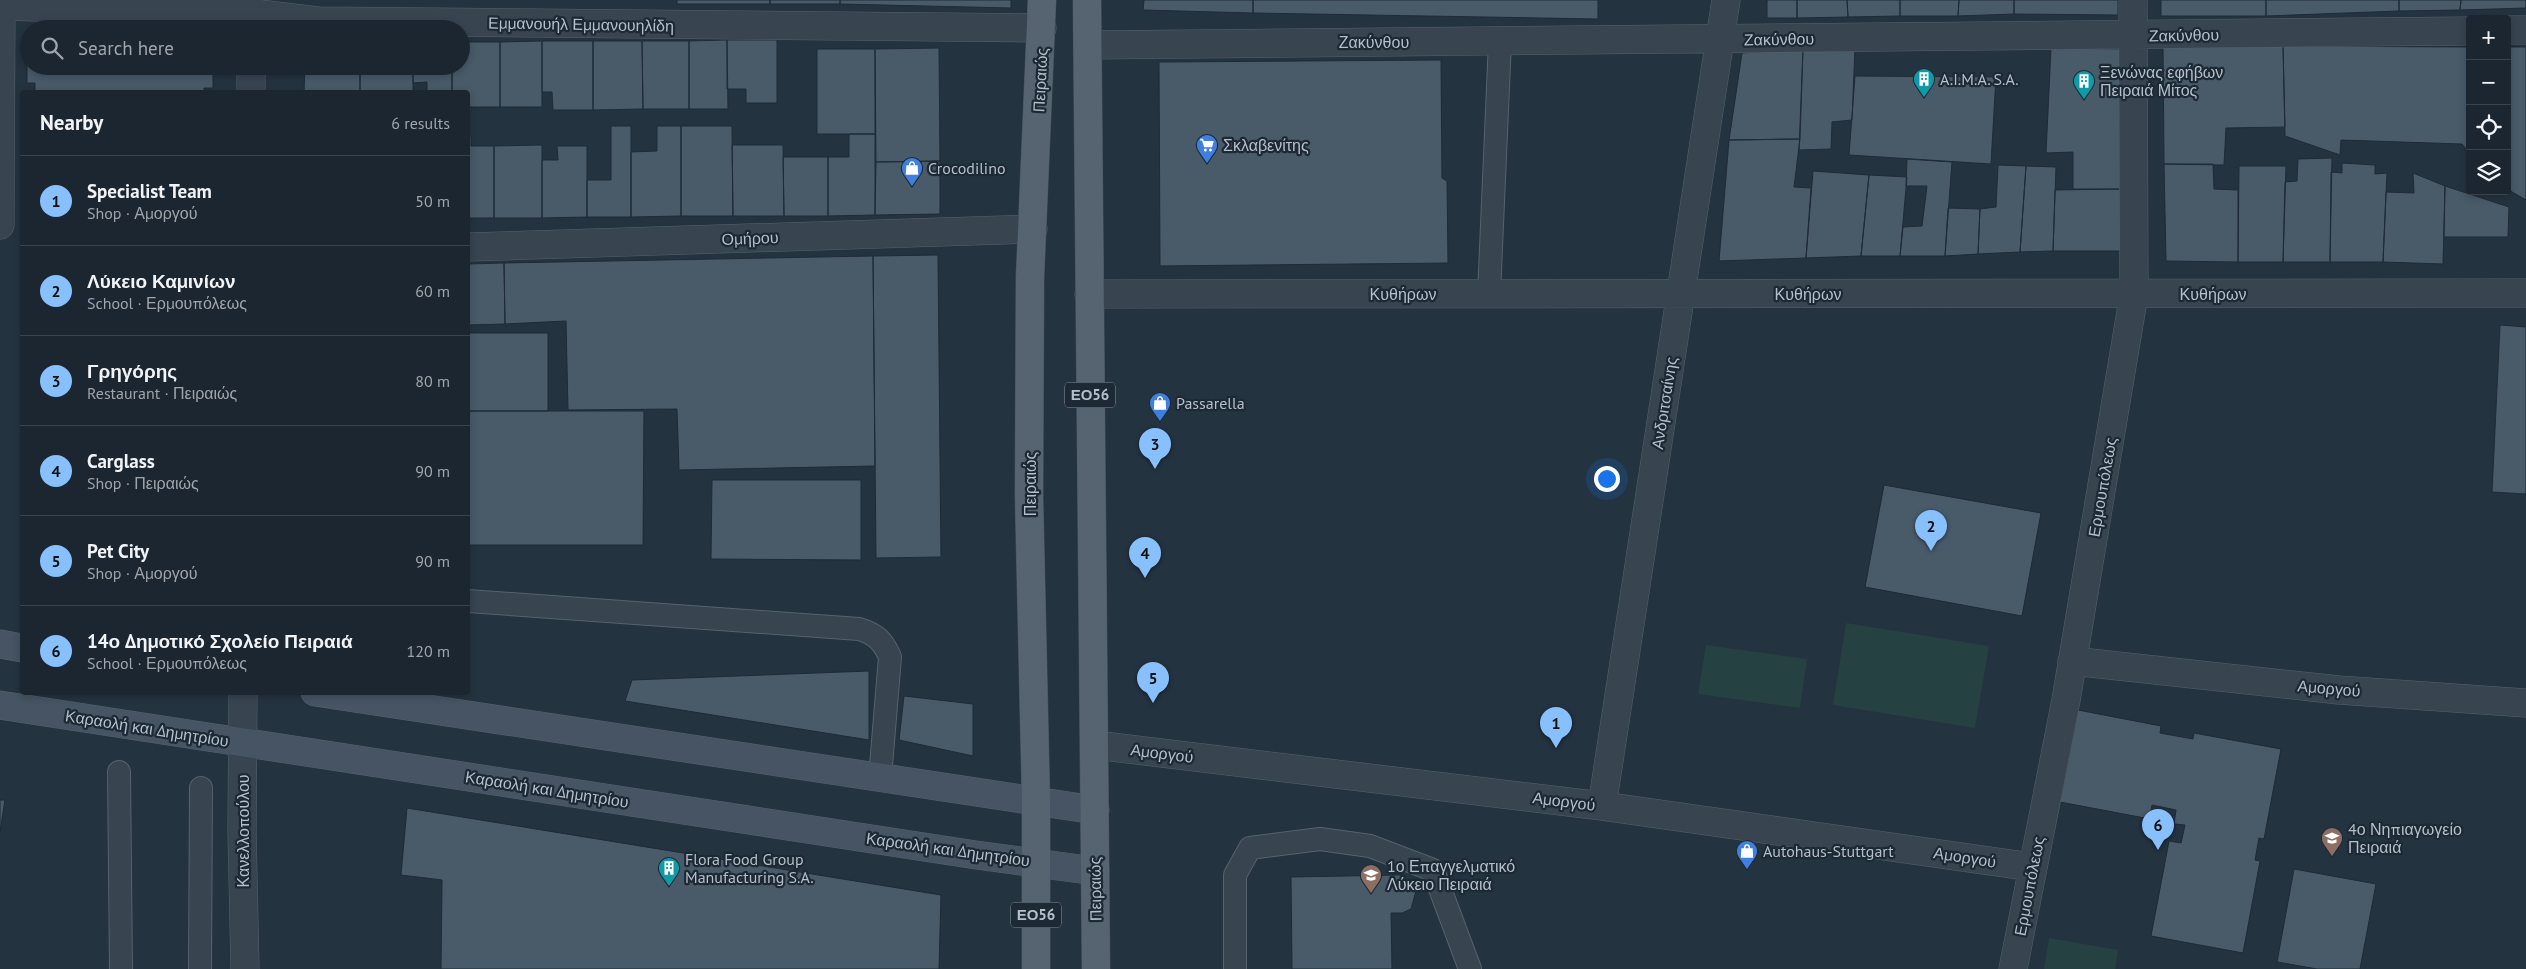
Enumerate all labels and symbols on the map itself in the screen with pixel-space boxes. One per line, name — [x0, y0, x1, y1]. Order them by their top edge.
street label: Εμμανουήλ Εμμανουηλίδη — [488, 12, 674, 36]
street label: Ζακύνθου — [2149, 24, 2219, 46]
street label: Ζακύνθου — [1744, 28, 1814, 50]
street label: Ζακύνθου — [1339, 32, 1409, 52]
street label: Πειραιώς — [1028, 47, 1052, 113]
place label: Ξενώνας εφήβων Πειραιά Μίτος — [2100, 62, 2223, 100]
building icon: A.I.M.A. S.A. — [1912, 67, 1936, 98]
place label: A.I.M.A. S.A. — [1940, 69, 2019, 89]
building icon: Ξενώνας εφήβων Πειραιά Μίτος — [2072, 69, 2096, 100]
supermarket icon: Σκλαβενίτης — [1195, 133, 1219, 164]
place label: Σκλαβενίτης — [1223, 135, 1309, 155]
shop icon: Crocodilino — [900, 156, 924, 187]
place label: Crocodilino — [928, 158, 1006, 178]
street label: Ομήρου — [721, 227, 779, 249]
street label: Κυθήρων — [1370, 284, 1436, 304]
street label: Κυθήρων — [1775, 284, 1841, 304]
street label: Κυθήρων — [2180, 284, 2246, 304]
street label: Ανδριτσαίνης — [1647, 355, 1681, 451]
road number: ΕΟ56 — [1065, 382, 1115, 408]
shop icon: Passarella — [1148, 391, 1172, 422]
place label: Passarella — [1176, 393, 1245, 413]
pin: 3 — [1139, 428, 1171, 469]
street label: Ερμουπόλεως — [2083, 435, 2121, 538]
street label: Πειραιώς — [1020, 452, 1040, 516]
your location — [1594, 466, 1620, 492]
pin: 2 — [1915, 510, 1947, 551]
pin: 4 — [1129, 537, 1161, 578]
pin: 5 — [1137, 662, 1169, 703]
street label: Αμοργού — [2297, 675, 2361, 701]
street label: Καραολή και Δημητρίου — [64, 705, 230, 751]
pin: 1 — [1540, 707, 1572, 748]
street label: Αμοργού — [1129, 739, 1195, 767]
street label: Καραολή και Δημητρίου — [464, 766, 630, 812]
street label: Κανελλοπούλου — [233, 774, 253, 888]
street label: Αμοργού — [1531, 787, 1597, 815]
pin: 6 — [2142, 809, 2174, 850]
place label: 4ο Νηπιαγωγείο Πειραιά — [2348, 819, 2462, 857]
school or university icon: 4ο Νηπιαγωγείο Πειραιά — [2320, 826, 2344, 857]
street label: Καραολή και Δημητρίου — [865, 828, 1031, 870]
street label: Ερμουπόλεως — [2010, 834, 2048, 937]
shop icon: Autohaus-Stuttgart — [1735, 839, 1759, 870]
place label: Autohaus-Stuttgart — [1763, 841, 1894, 861]
street label: Αμοργού — [1932, 842, 1998, 872]
place label: Flora Food Group Manufacturing S.A. — [685, 849, 814, 887]
building icon: Flora Food Group Manufacturing S.A. — [657, 856, 681, 887]
street label: Πειραιώς — [1084, 856, 1106, 921]
place label: 1ο Επαγγελματικό Λύκειο Πειραιά — [1387, 856, 1515, 894]
school or university icon: 1ο Επαγγελματικό Λύκειο Πειραιά — [1359, 863, 1383, 894]
road number: ΕΟ56 — [1011, 902, 1061, 928]

